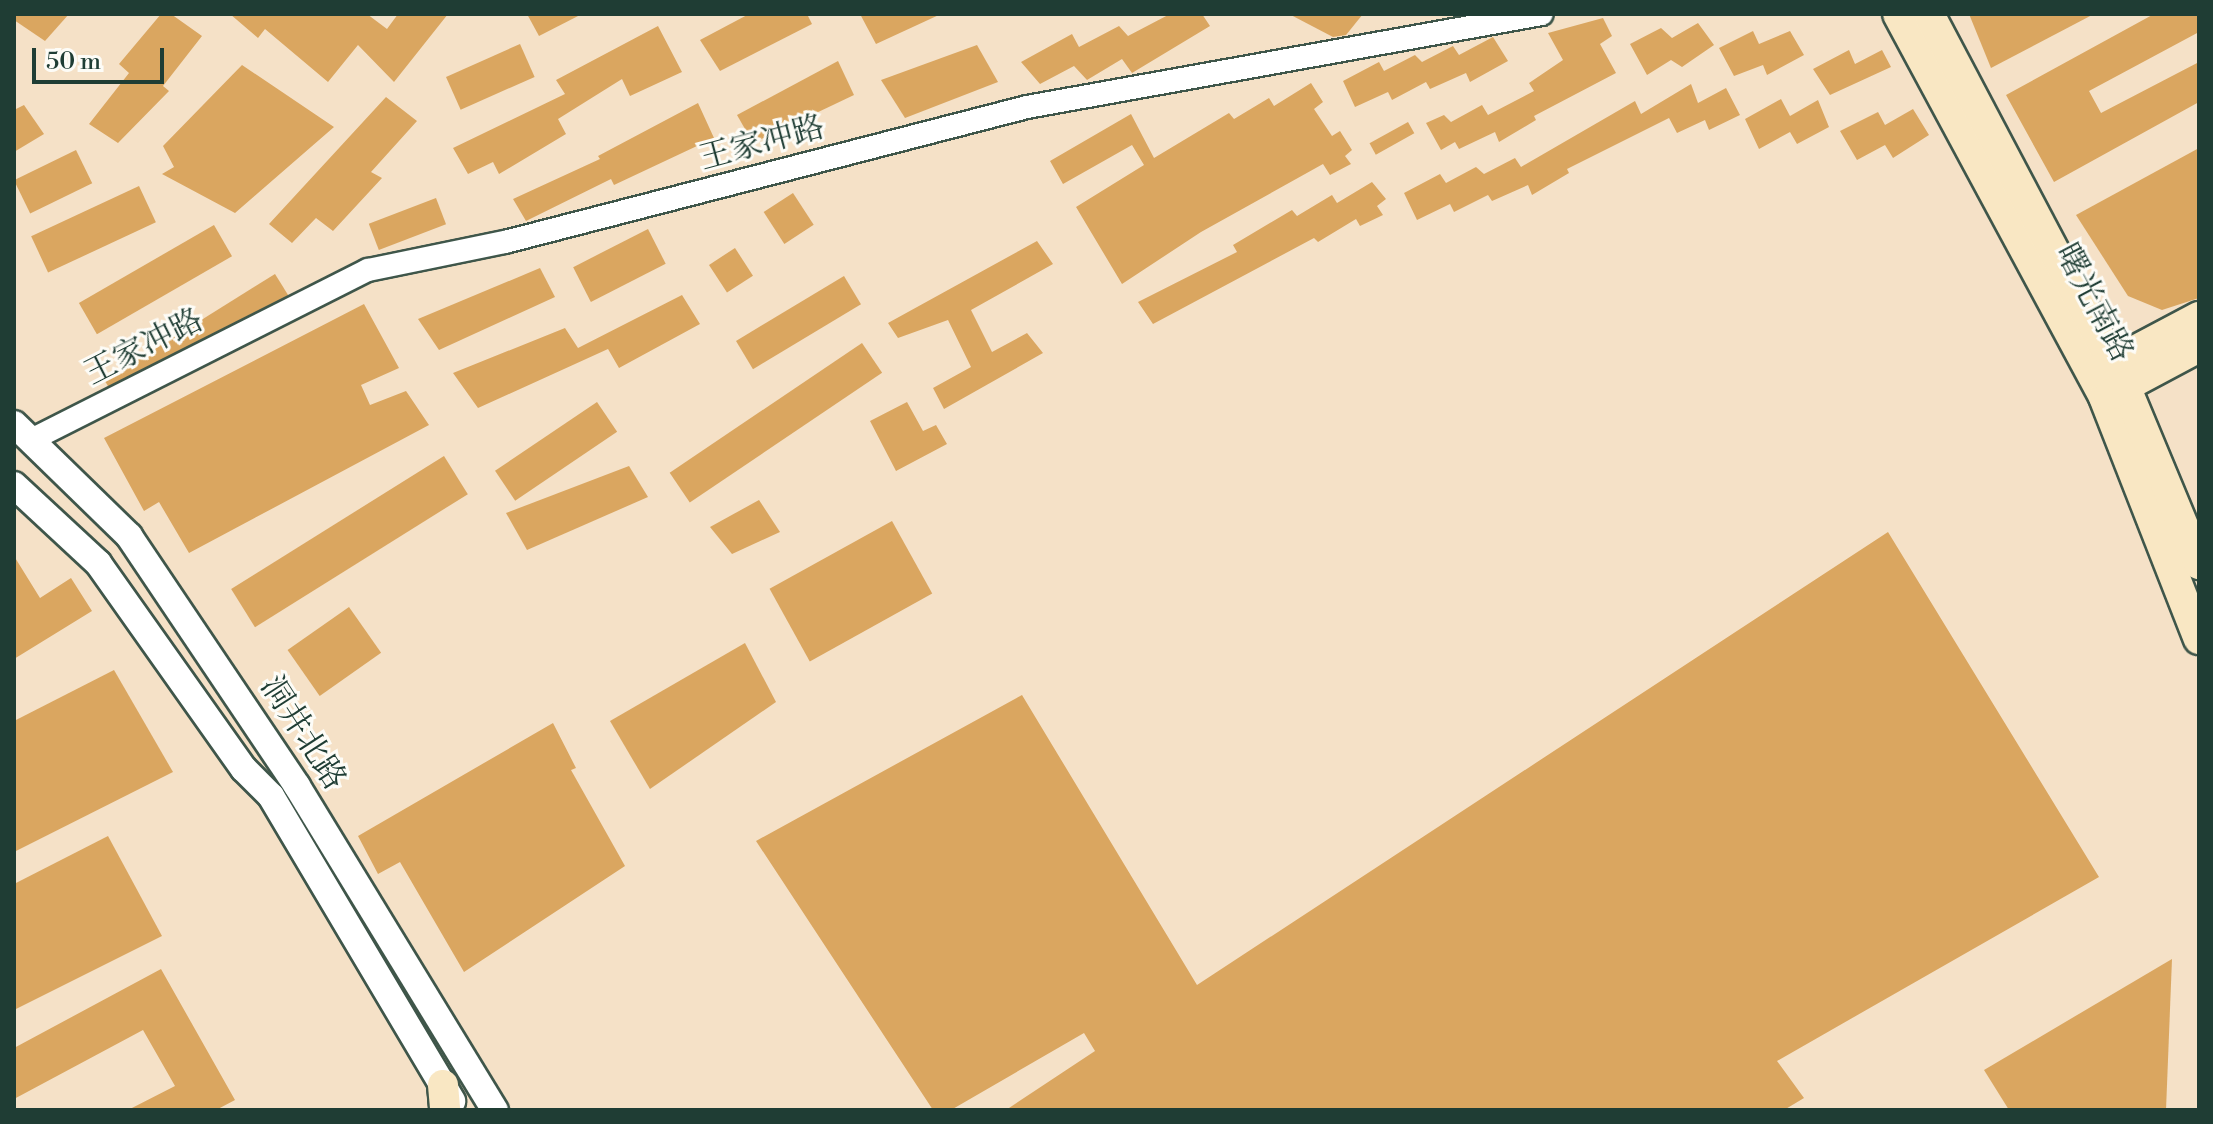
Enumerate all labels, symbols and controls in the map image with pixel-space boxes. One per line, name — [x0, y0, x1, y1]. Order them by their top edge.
scale bar — [36, 32, 168, 82]
text: 50 m — [46, 47, 101, 77]
street label: 王家冲路 — [695, 108, 829, 178]
street label: 曙光南路 — [2047, 237, 2141, 369]
street label: 王家冲路 — [78, 301, 210, 393]
street label: 洞井北路 — [252, 669, 354, 797]

